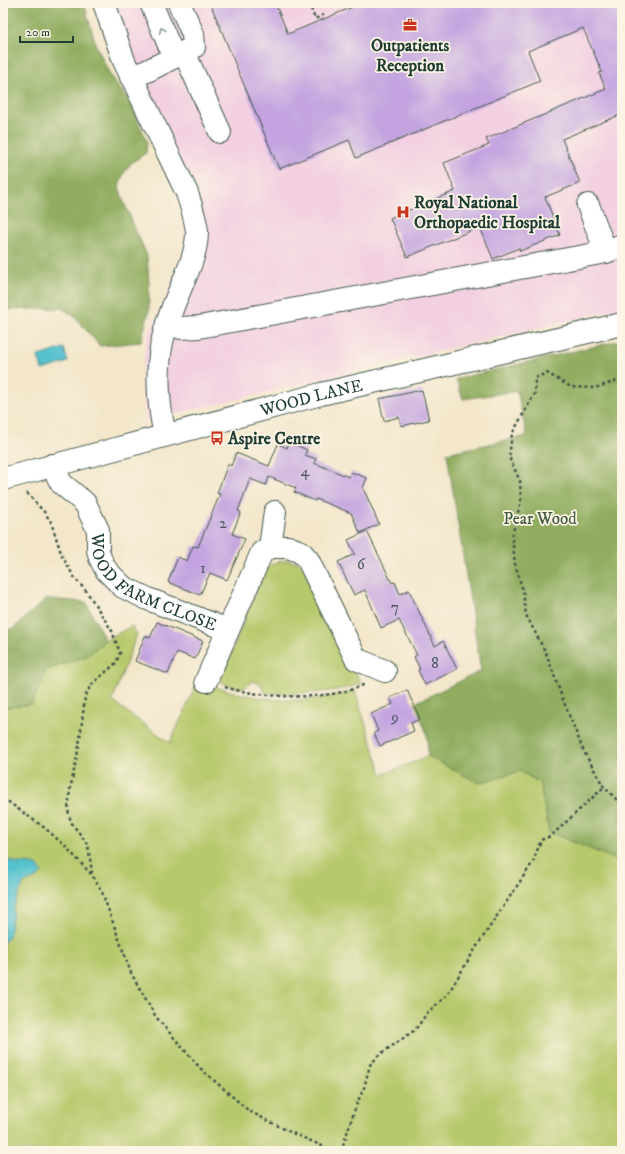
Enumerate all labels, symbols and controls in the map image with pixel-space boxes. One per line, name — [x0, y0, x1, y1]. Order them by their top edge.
office icon: Outpatients Reception — [402, 17, 418, 33]
scale bar — [20, 18, 73, 44]
text: 20 m — [26, 25, 50, 40]
one-way arrow — [159, 27, 167, 34]
place label: Outpatients Reception — [371, 35, 449, 77]
place label: Royal National Orthopaedic Hospital — [414, 192, 561, 234]
hospital icon: Royal National Orthopaedic Hospital — [395, 204, 411, 220]
street label: WOOD LANE — [257, 375, 365, 422]
place label: Aspire Centre — [227, 428, 320, 450]
bus stop icon: Aspire Centre — [209, 430, 225, 446]
house number: 4 — [301, 462, 310, 481]
park label: Pear Wood — [503, 508, 577, 530]
house number: 2 — [219, 514, 227, 533]
street label: WOOD FARM CLOSE — [86, 532, 220, 637]
house number: 6 — [357, 555, 366, 574]
house number: 1 — [200, 559, 206, 578]
house number: 7 — [391, 598, 399, 617]
house number: 8 — [431, 654, 439, 673]
house number: 9 — [390, 708, 399, 727]

